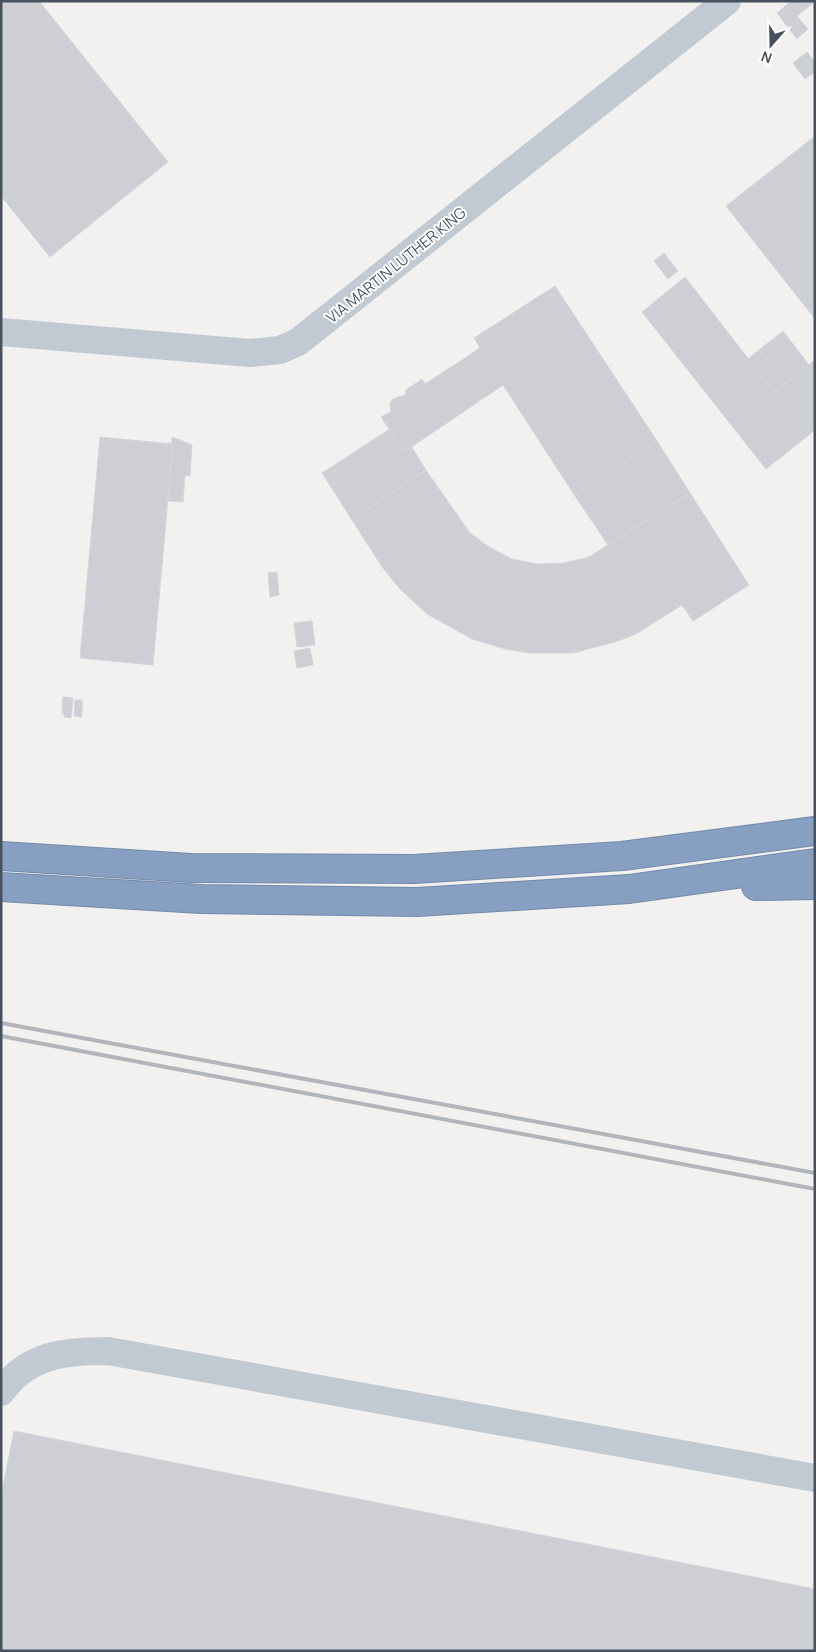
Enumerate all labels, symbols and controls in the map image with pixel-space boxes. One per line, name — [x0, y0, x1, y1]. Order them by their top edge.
north arrow — [746, 20, 796, 70]
text: N — [758, 47, 774, 68]
street label: VIA MARTIN LUTHER KING — [322, 202, 471, 328]

